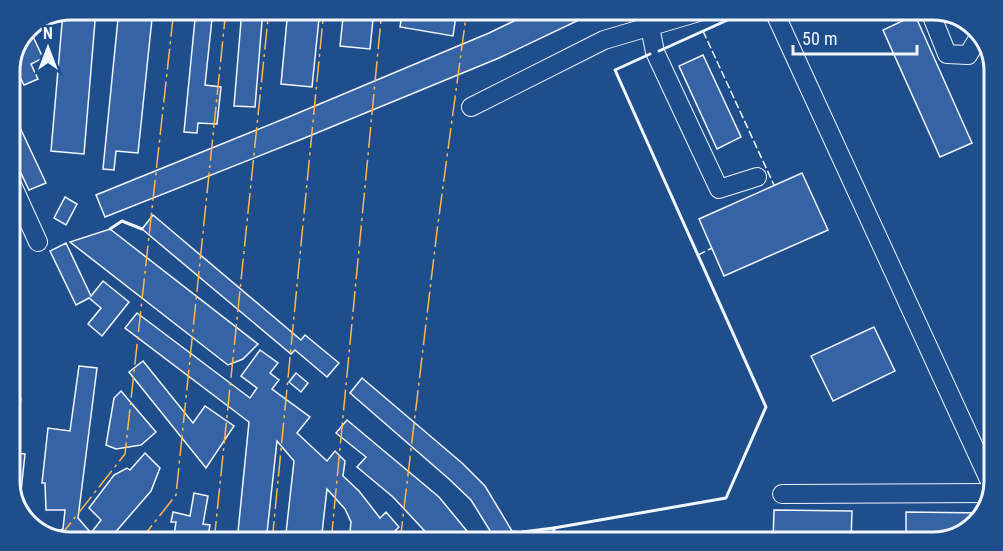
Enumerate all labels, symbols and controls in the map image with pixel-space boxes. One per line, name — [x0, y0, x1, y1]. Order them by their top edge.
north arrow — [18, 18, 78, 78]
scale bar — [793, 18, 918, 56]
text: N — [43, 24, 53, 43]
text: 50 m — [802, 28, 837, 49]

